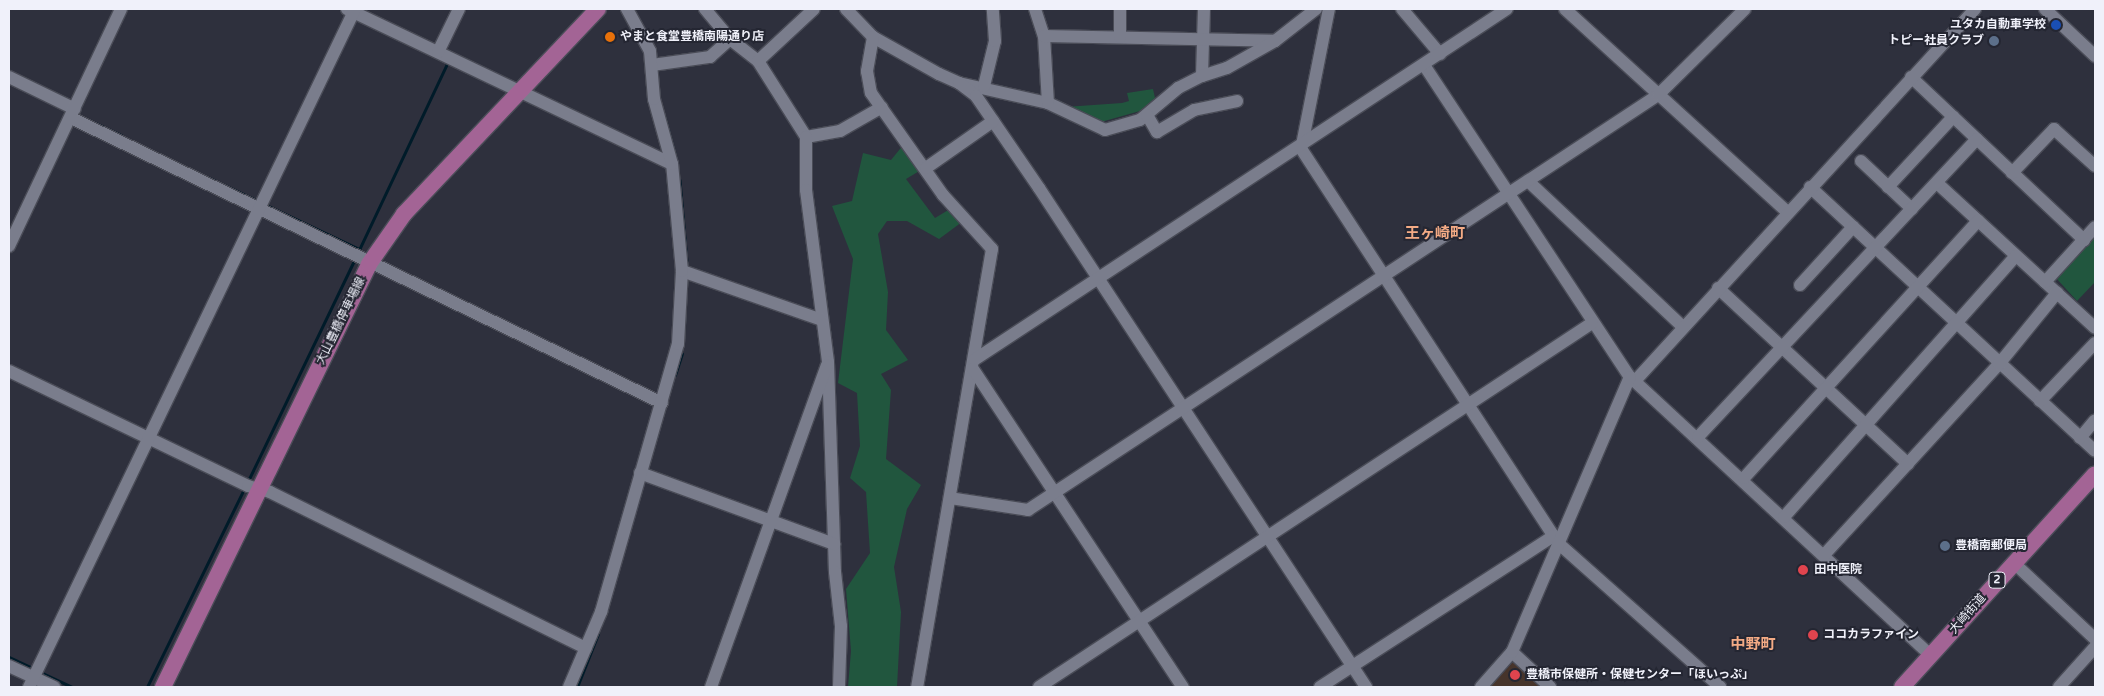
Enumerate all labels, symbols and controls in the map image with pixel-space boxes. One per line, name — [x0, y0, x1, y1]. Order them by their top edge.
place label: ユタカ自動車学校 — [1950, 18, 2046, 32]
marker: ユタカ自動車学校 — [2050, 19, 2062, 31]
place label: やまと食堂豊橋南陽通り店 — [620, 30, 764, 44]
marker: やまと食堂豊橋南陽通り店 — [604, 31, 616, 43]
place label: トピー社員クラブ — [1888, 34, 1984, 48]
marker: トピー社員クラブ — [1988, 35, 2000, 47]
district label: 王ヶ崎町 — [1405, 225, 1465, 243]
street label: 大山豊橋停車場線 — [313, 275, 369, 367]
place label: 豊橋南郵便局 — [1955, 539, 2027, 553]
marker: 豊橋南郵便局 — [1939, 540, 1951, 552]
marker: 田中医院 — [1796, 563, 1810, 577]
place label: 田中医院 — [1814, 563, 1862, 577]
road number: 2 — [1988, 572, 2006, 588]
street label: 大崎街道 — [1947, 591, 1989, 637]
place label: ココカラファイン — [1823, 628, 1919, 642]
marker: ココカラファイン — [1807, 629, 1819, 641]
district label: 中野町 — [1731, 636, 1775, 654]
marker: 豊橋市保健所・保健センター「ほいっぷ」 — [1508, 668, 1522, 682]
place label: 豊橋市保健所・保健センター「ほいっぷ」 — [1526, 668, 1754, 682]

